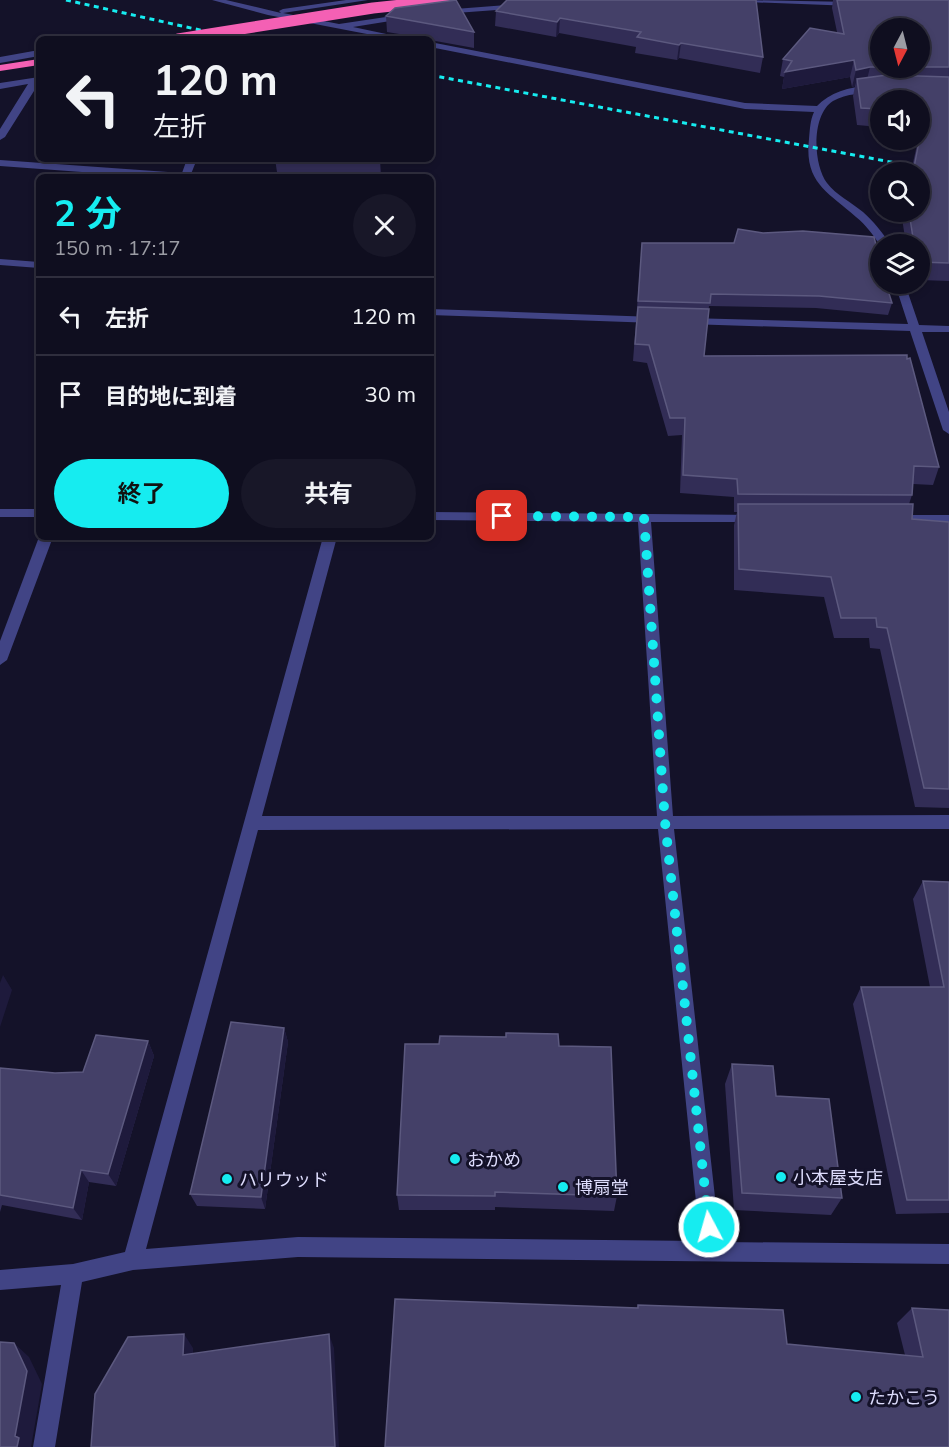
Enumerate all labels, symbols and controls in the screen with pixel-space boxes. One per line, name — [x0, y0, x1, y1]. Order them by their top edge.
north arrow — [870, 18, 930, 78]
map controls — [870, 18, 930, 294]
text: 120 m — [153, 53, 278, 106]
icon: left — [54, 60, 132, 138]
button: sound — [870, 90, 930, 150]
text: 左折 — [153, 109, 207, 143]
button: search — [870, 162, 930, 222]
text: 2 分 — [54, 190, 121, 235]
button: close — [353, 194, 416, 257]
button: layers — [870, 234, 930, 294]
text: 150 m · 17:17 — [54, 235, 180, 260]
icon: left — [54, 300, 87, 333]
text: 120 m — [351, 302, 416, 330]
text: 左折 — [105, 304, 149, 332]
icon: arrive — [54, 378, 87, 411]
text: 30 m — [365, 380, 416, 408]
text: 目的地に到着 — [105, 382, 237, 410]
button: 終了 — [54, 459, 229, 528]
button: 共有 — [241, 459, 416, 528]
pin — [476, 490, 527, 541]
icon: arrive — [485, 499, 518, 532]
place label: おかめ — [467, 1148, 521, 1171]
marker: おかめ — [448, 1152, 462, 1166]
place label: 小本屋支店 — [793, 1166, 883, 1189]
place label: ハリウッド — [239, 1168, 329, 1191]
marker: 小本屋支店 — [774, 1170, 788, 1184]
marker: ハリウッド — [220, 1172, 234, 1186]
place label: 博扇堂 — [575, 1176, 629, 1199]
marker: 博扇堂 — [556, 1180, 570, 1194]
position arrow — [677, 1195, 741, 1259]
place label: たかこう — [868, 1386, 940, 1409]
marker: たかこう — [849, 1390, 863, 1404]

